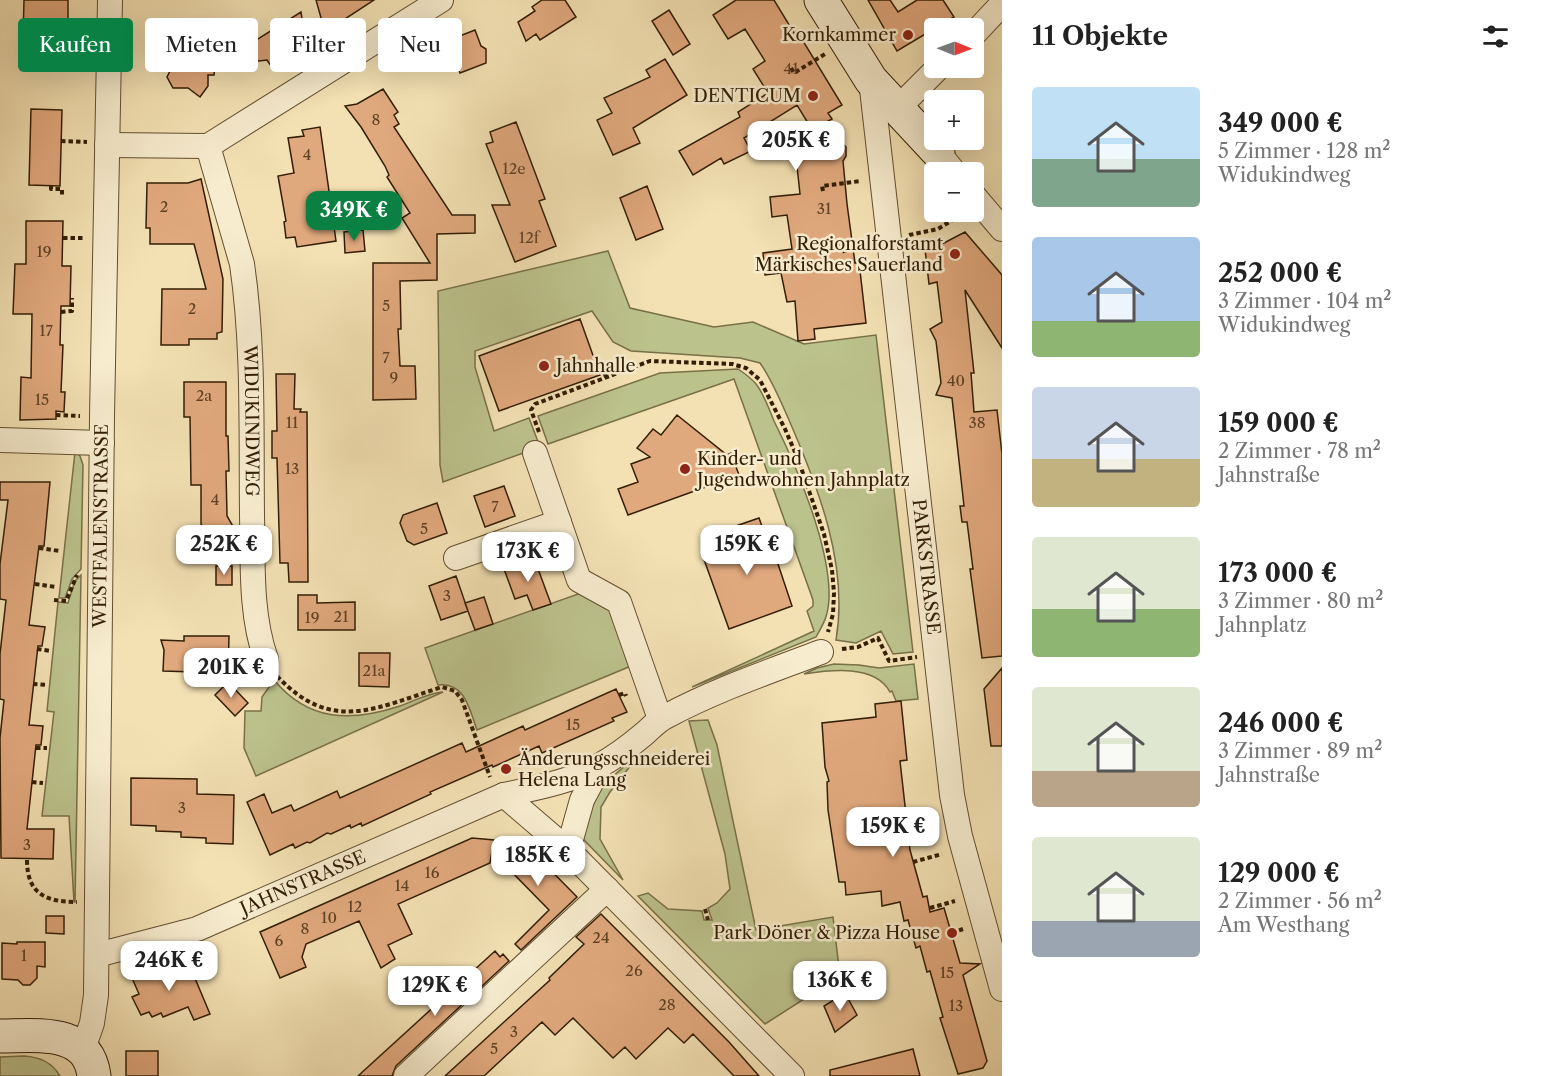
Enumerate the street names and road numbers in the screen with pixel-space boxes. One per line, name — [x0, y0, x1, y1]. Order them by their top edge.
street label: WIDUKINDWEG — [239, 344, 263, 497]
street label: WESTFALENSTRASSE — [89, 424, 113, 629]
street label: PARKSTRASSE — [908, 498, 945, 636]
street label: JAHNSTRASSE — [234, 846, 369, 921]

